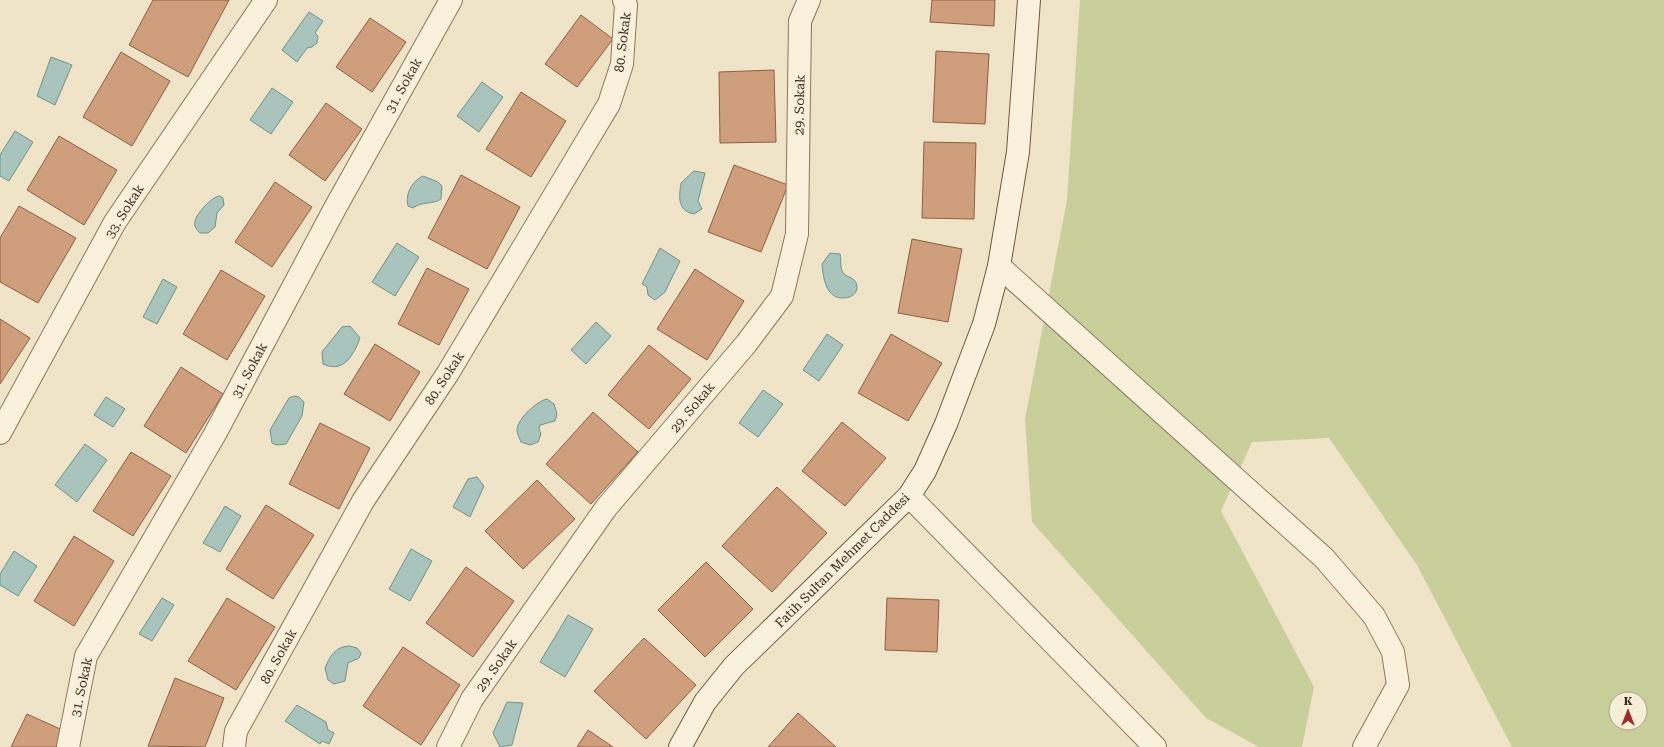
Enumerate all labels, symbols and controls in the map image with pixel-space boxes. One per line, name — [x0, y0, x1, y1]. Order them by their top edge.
street label: 80. Sokak — [611, 11, 634, 73]
street label: 31. Sokak — [382, 55, 425, 115]
street label: 29. Sokak — [791, 75, 808, 135]
street label: 33. Sokak — [102, 182, 147, 241]
street label: 31. Sokak — [229, 340, 270, 400]
street label: 80. Sokak — [422, 349, 467, 408]
street label: 29. Sokak — [667, 379, 718, 435]
street label: Fatih Sultan Mehmet Caddesi — [772, 490, 913, 631]
street label: 80. Sokak — [257, 626, 300, 686]
street label: 29. Sokak — [473, 636, 520, 694]
street label: 31. Sokak — [68, 656, 95, 718]
north arrow — [1608, 691, 1648, 731]
text: K — [1624, 695, 1633, 708]

